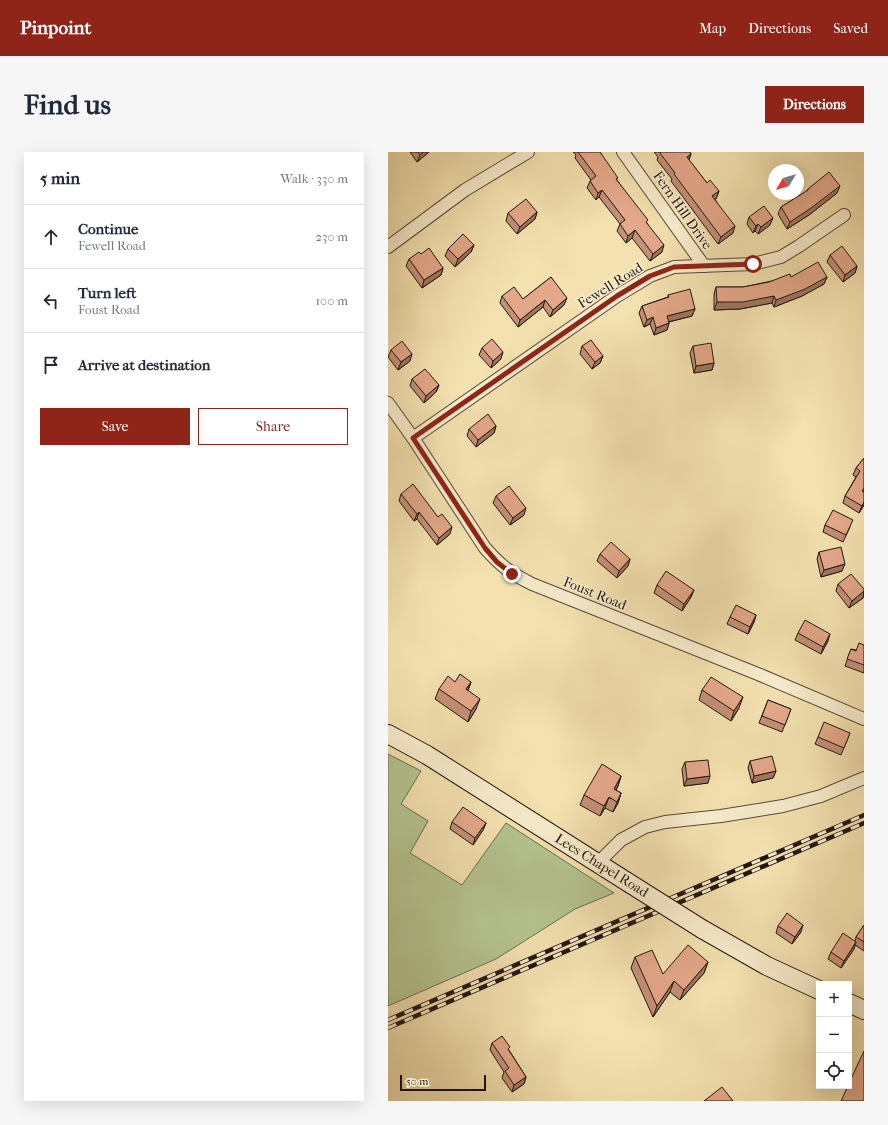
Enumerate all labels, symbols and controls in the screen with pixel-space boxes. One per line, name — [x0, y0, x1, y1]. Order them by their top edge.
text: Pinpoint — [20, 17, 91, 39]
text: Map — [699, 20, 726, 37]
text: Directions — [748, 20, 811, 37]
text: Saved — [833, 20, 868, 37]
button: Directions — [765, 86, 864, 123]
text: Find us — [24, 88, 111, 121]
north arrow — [768, 164, 804, 200]
text: 5 min — [40, 168, 80, 188]
street label: Fern Hill Drive — [649, 168, 716, 253]
text: Walk · 330 m — [280, 171, 348, 186]
text: Continue — [78, 220, 138, 238]
icon: ahead — [40, 226, 62, 248]
text: 230 m — [315, 229, 348, 244]
text: Fewell Road — [78, 238, 146, 253]
route start — [744, 255, 762, 273]
street label: Fewell Road — [575, 259, 646, 312]
text: Turn left — [78, 284, 136, 302]
icon: left — [40, 290, 62, 312]
text: 100 m — [315, 293, 348, 308]
text: Foust Road — [78, 302, 140, 317]
icon: arrive — [40, 354, 62, 376]
text: Arrive at destination — [78, 356, 210, 374]
button: Save — [40, 408, 190, 445]
button: Share — [198, 408, 348, 445]
route end — [503, 565, 521, 583]
street label: Foust Road — [561, 573, 629, 614]
street label: Lees Chapel Road — [552, 830, 652, 901]
map controls — [816, 981, 852, 1089]
button: + — [816, 981, 852, 1017]
button: − — [816, 1017, 852, 1053]
button: locate — [816, 1053, 852, 1089]
scale bar — [400, 1073, 486, 1092]
text: 50 m — [406, 1075, 428, 1088]

